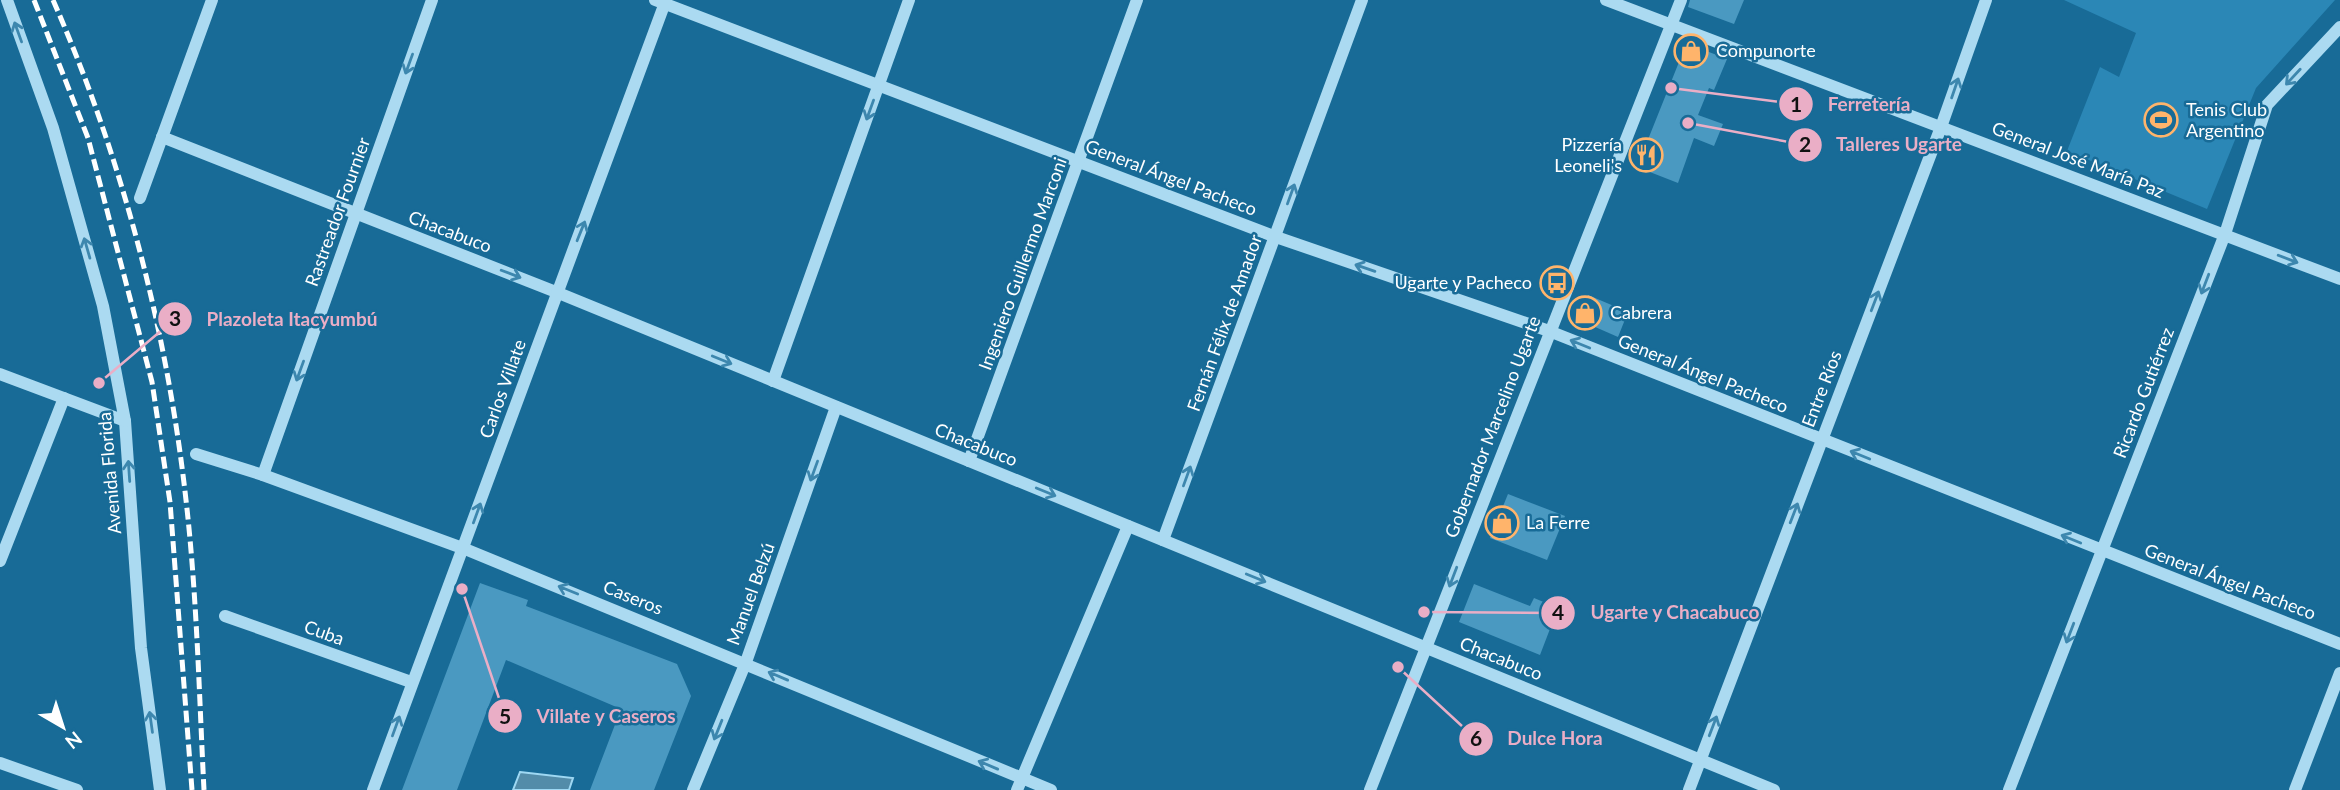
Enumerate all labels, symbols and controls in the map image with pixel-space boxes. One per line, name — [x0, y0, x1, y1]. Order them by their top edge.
one-way arrow — [11, 21, 24, 43]
shop icon: Compunorte — [1672, 32, 1710, 70]
place label: Compunorte — [1716, 39, 1816, 61]
one-way arrow — [402, 53, 414, 75]
one-way arrow — [2285, 68, 2302, 85]
one-way arrow — [1950, 77, 1962, 99]
callout: Ferretería — [1779, 84, 1925, 124]
text: 1 — [1790, 91, 1802, 116]
text: Ferretería — [1828, 92, 1910, 115]
place label: Tenis Club Argentino — [2186, 98, 2267, 141]
one-way arrow — [862, 99, 875, 121]
sports icon: Tenis Club Argentino — [2142, 101, 2180, 139]
street label: General José María Paz — [1989, 116, 2168, 202]
callout: Talleres Ugarte — [1787, 125, 1976, 165]
text: 2 — [1799, 131, 1811, 156]
text: Talleres Ugarte — [1836, 132, 1962, 155]
place label: Pizzería Leoneli's — [1554, 133, 1622, 176]
street label: Rastreador Fournier — [300, 134, 374, 289]
street label: General Ángel Pacheco — [1083, 134, 1260, 220]
restaurant icon: Pizzería Leoneli's — [1627, 136, 1665, 174]
street label: Ingeniero Guillermo Marconi — [973, 154, 1071, 373]
one-way arrow — [1286, 183, 1299, 205]
street label: Chacabuco — [406, 205, 495, 257]
one-way arrow — [575, 220, 588, 242]
street label: Fernán Félix de Amador — [1182, 231, 1266, 414]
one-way arrow — [80, 238, 93, 260]
one-way arrow — [2277, 254, 2299, 267]
one-way arrow — [1355, 261, 1377, 273]
bus stop icon: Ugarte y Pacheco — [1538, 264, 1576, 302]
one-way arrow — [499, 269, 521, 282]
place label: Ugarte y Pacheco — [1395, 271, 1532, 293]
one-way arrow — [2198, 272, 2211, 294]
one-way arrow — [1869, 290, 1882, 312]
shop icon: Cabrera — [1566, 294, 1604, 332]
callout: Plazoleta Itacyumbú — [157, 299, 392, 339]
place label: Cabrera — [1610, 301, 1672, 323]
text: 3 — [169, 305, 181, 330]
text: Plazoleta Itacyumbú — [206, 307, 378, 330]
street label: Gobernador Marcelino Ugarte — [1440, 313, 1545, 541]
street label: Ricardo Gutiérrez — [2108, 324, 2178, 461]
street label: General Ángel Pacheco — [1615, 329, 1792, 417]
street label: Carlos Villate — [474, 336, 530, 441]
one-way arrow — [1570, 336, 1591, 349]
street label: Entre Ríos — [1796, 347, 1846, 430]
one-way arrow — [710, 354, 732, 367]
one-way arrow — [293, 360, 306, 382]
street label: Avenida Florida — [93, 411, 125, 535]
street label: Chacabuco — [932, 418, 1021, 471]
one-way arrow — [1849, 447, 1871, 460]
one-way arrow — [806, 459, 819, 481]
one-way arrow — [122, 461, 135, 483]
one-way arrow — [1182, 466, 1194, 488]
one-way arrow — [1034, 486, 1056, 499]
one-way arrow — [472, 503, 484, 525]
one-way arrow — [1788, 503, 1801, 525]
shop icon: La Ferre — [1483, 504, 1521, 542]
place label: La Ferre — [1526, 511, 1590, 533]
one-way arrow — [2061, 531, 2082, 544]
street label: General Ángel Pacheco — [2142, 538, 2319, 624]
street label: Manuel Belzú — [721, 539, 779, 648]
one-way arrow — [1445, 566, 1458, 588]
one-way arrow — [1245, 572, 1267, 585]
street label: Caseros — [600, 575, 667, 619]
one-way arrow — [557, 583, 579, 596]
callout: Ugarte y Chacabuco — [1541, 593, 1774, 633]
text: 4 — [1552, 599, 1564, 624]
text: Ugarte y Chacabuco — [1591, 600, 1760, 623]
street label: Cuba — [301, 615, 347, 649]
one-way arrow — [2063, 621, 2075, 643]
street label: Chacabuco — [1457, 632, 1546, 685]
one-way arrow — [768, 669, 790, 682]
north arrow — [28, 692, 98, 762]
callout: Villate y Caseros — [487, 696, 691, 736]
text: 5 — [499, 703, 511, 728]
text: Villate y Caseros — [535, 704, 676, 727]
one-way arrow — [145, 711, 158, 734]
one-way arrow — [391, 715, 403, 737]
one-way arrow — [1708, 716, 1721, 738]
one-way arrow — [710, 719, 723, 741]
callout: Dulce Hora — [1458, 719, 1617, 759]
text: 6 — [1470, 725, 1482, 750]
text: Dulce Hora — [1507, 726, 1603, 749]
text: N — [61, 727, 87, 754]
one-way arrow — [978, 758, 999, 771]

